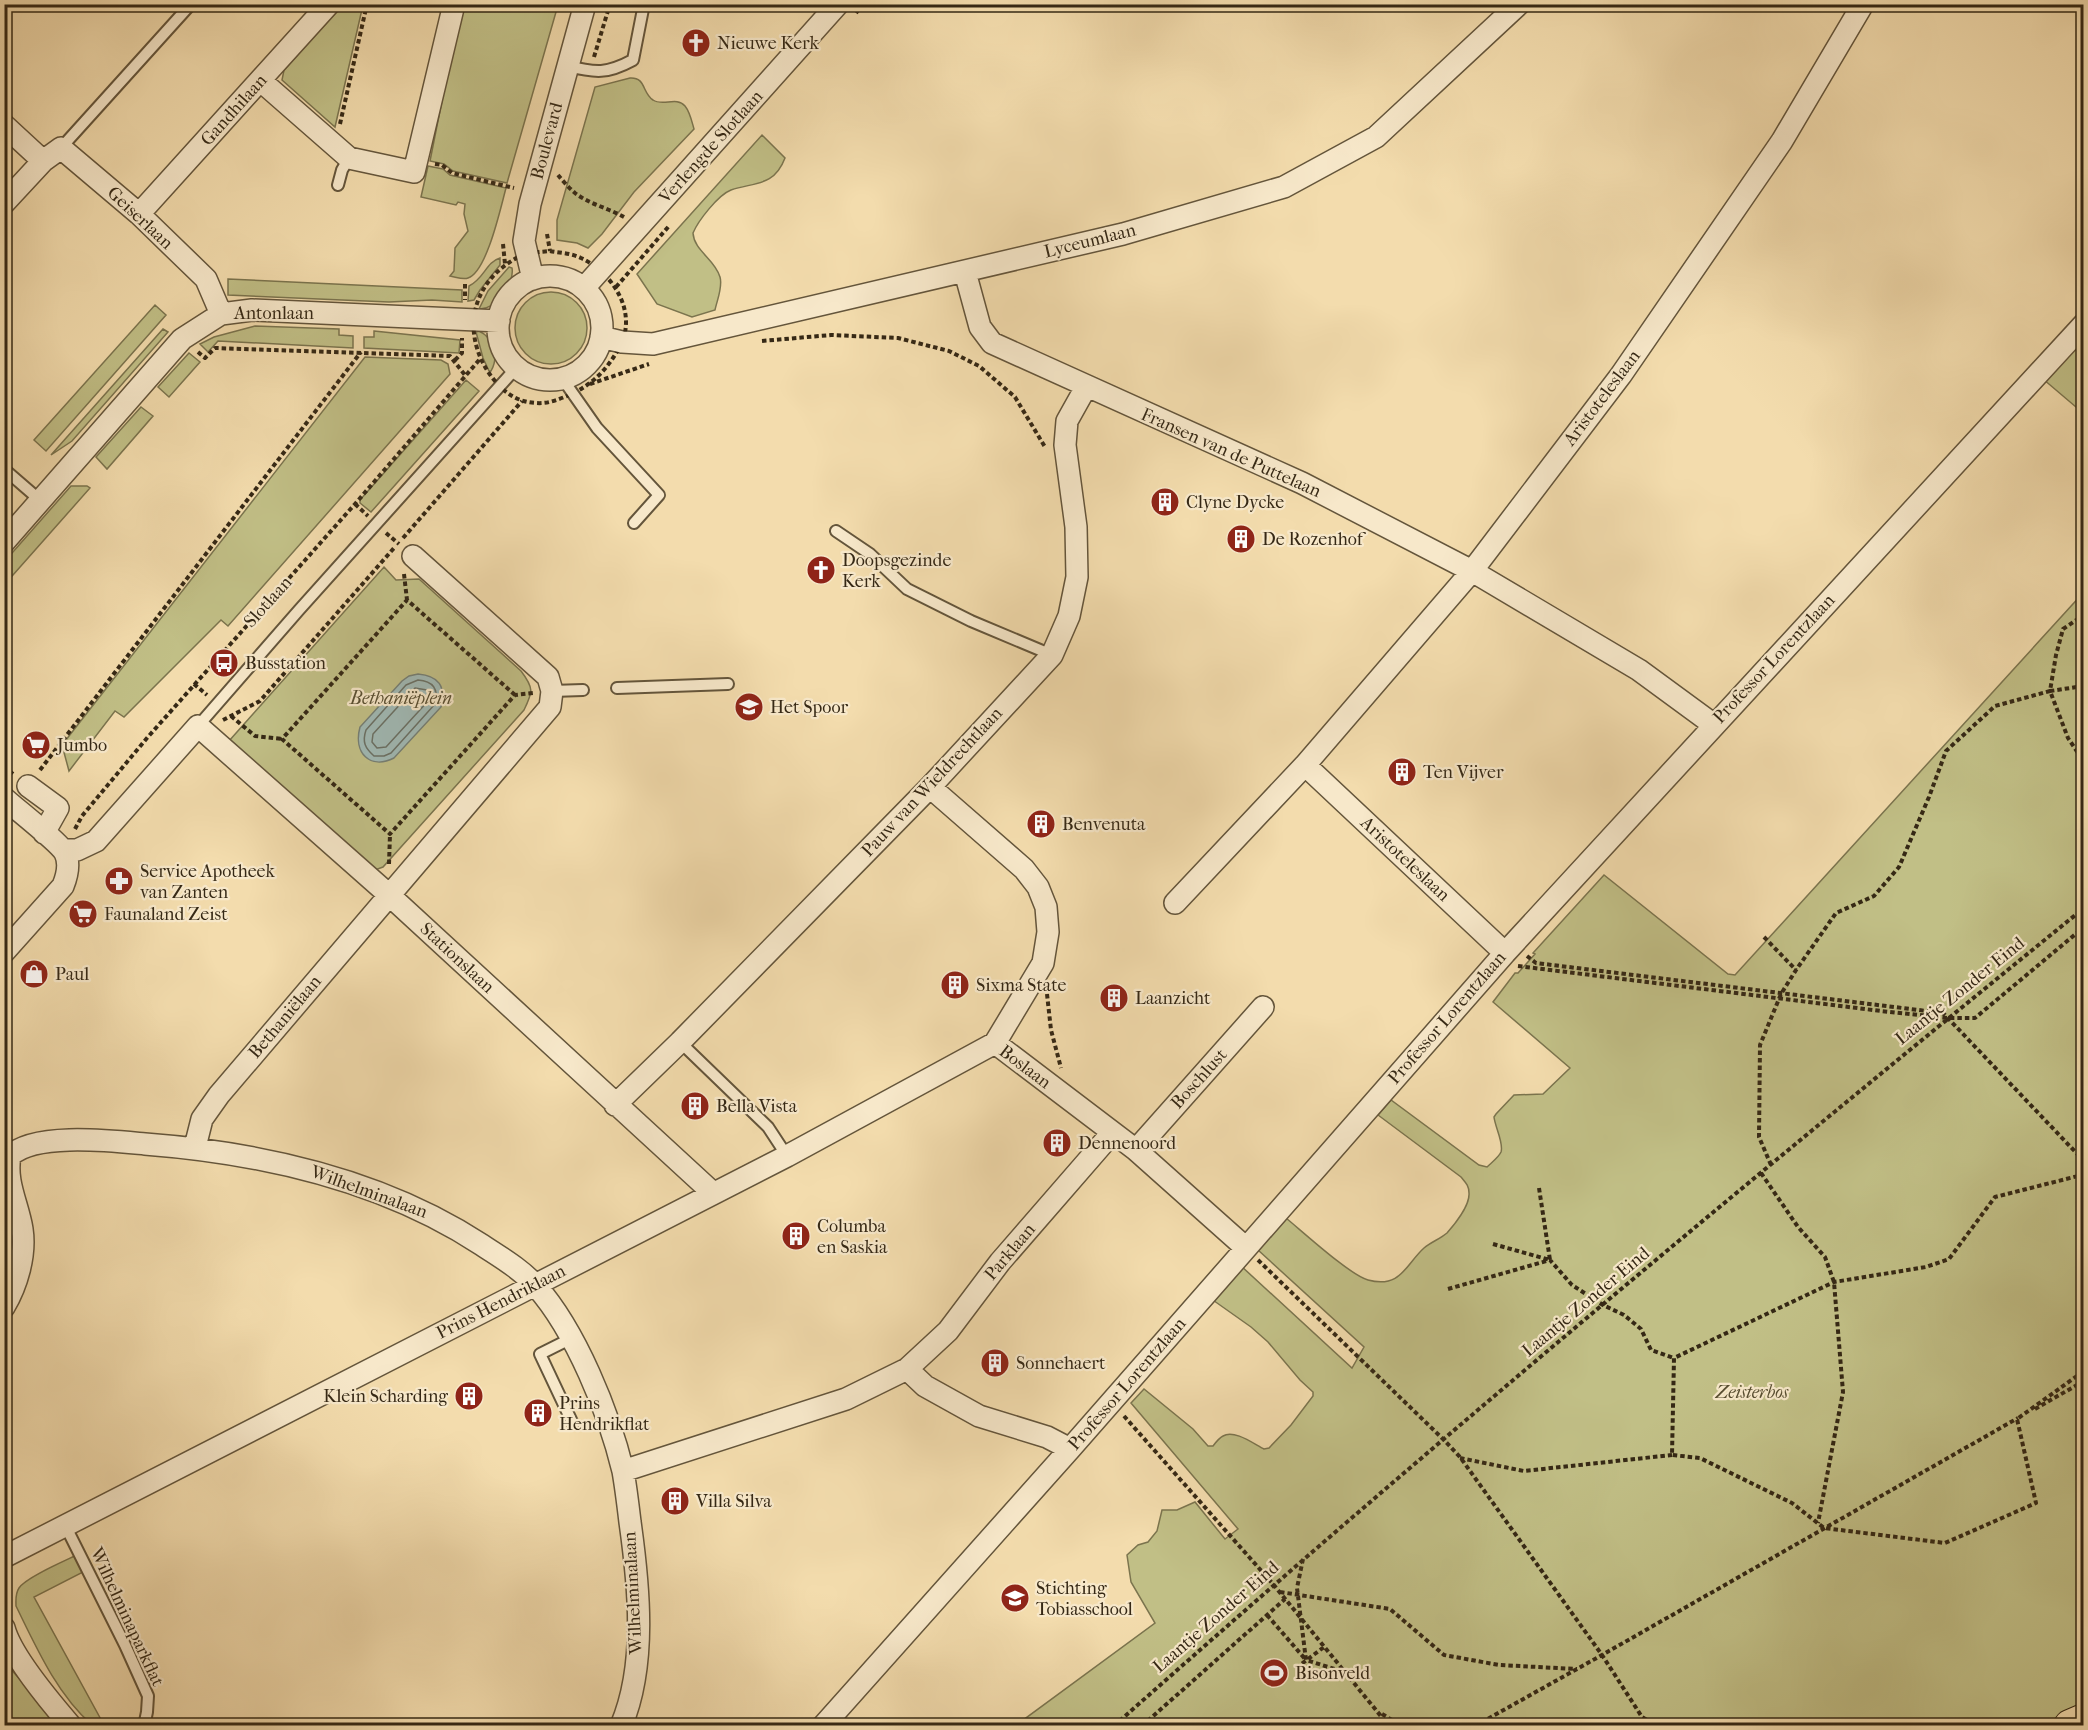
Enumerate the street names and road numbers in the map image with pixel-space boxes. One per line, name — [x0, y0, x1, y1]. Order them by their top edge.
street label: Gandhilaan — [197, 70, 272, 150]
street label: Verlengde Slotlaan — [654, 86, 768, 209]
street label: Boulevard — [527, 100, 567, 182]
street label: Geiserlaan — [103, 182, 178, 254]
street label: Lyceumlaan — [1042, 219, 1139, 263]
street label: Antonlaan — [233, 303, 315, 324]
street label: Aristoteleslaan — [1559, 346, 1645, 451]
street label: Fransen van de Puttelaan — [1138, 404, 1325, 502]
street label: Slotlaan — [240, 572, 297, 632]
street label: Professor Lorentzlaan — [1709, 590, 1840, 728]
street label: Pauw van Wieldrechtlaan — [857, 702, 1007, 861]
street label: Aristoteleslaan — [1355, 812, 1454, 906]
street label: Stationslaan — [416, 918, 499, 998]
street label: Laantje Zonder Eind — [1891, 932, 2029, 1049]
street label: Professor Lorentzlaan — [1384, 947, 1511, 1089]
street label: Bethaniëlaan — [244, 971, 326, 1063]
street label: Boslaan — [995, 1041, 1056, 1094]
street label: Boschlust — [1167, 1044, 1232, 1113]
street label: Wilhelminalaan — [307, 1161, 431, 1223]
street label: Parklaan — [980, 1219, 1040, 1285]
street label: Laantje Zonder Eind — [1518, 1242, 1654, 1361]
street label: Prins Hendriklaan — [433, 1260, 570, 1344]
street label: Professor Lorentzlaan — [1064, 1313, 1191, 1455]
street label: Wilhelminalaan — [619, 1531, 647, 1656]
street label: Wilhelminaparkflat — [85, 1543, 169, 1690]
street label: Laantje Zonder Eind — [1149, 1557, 1283, 1677]

